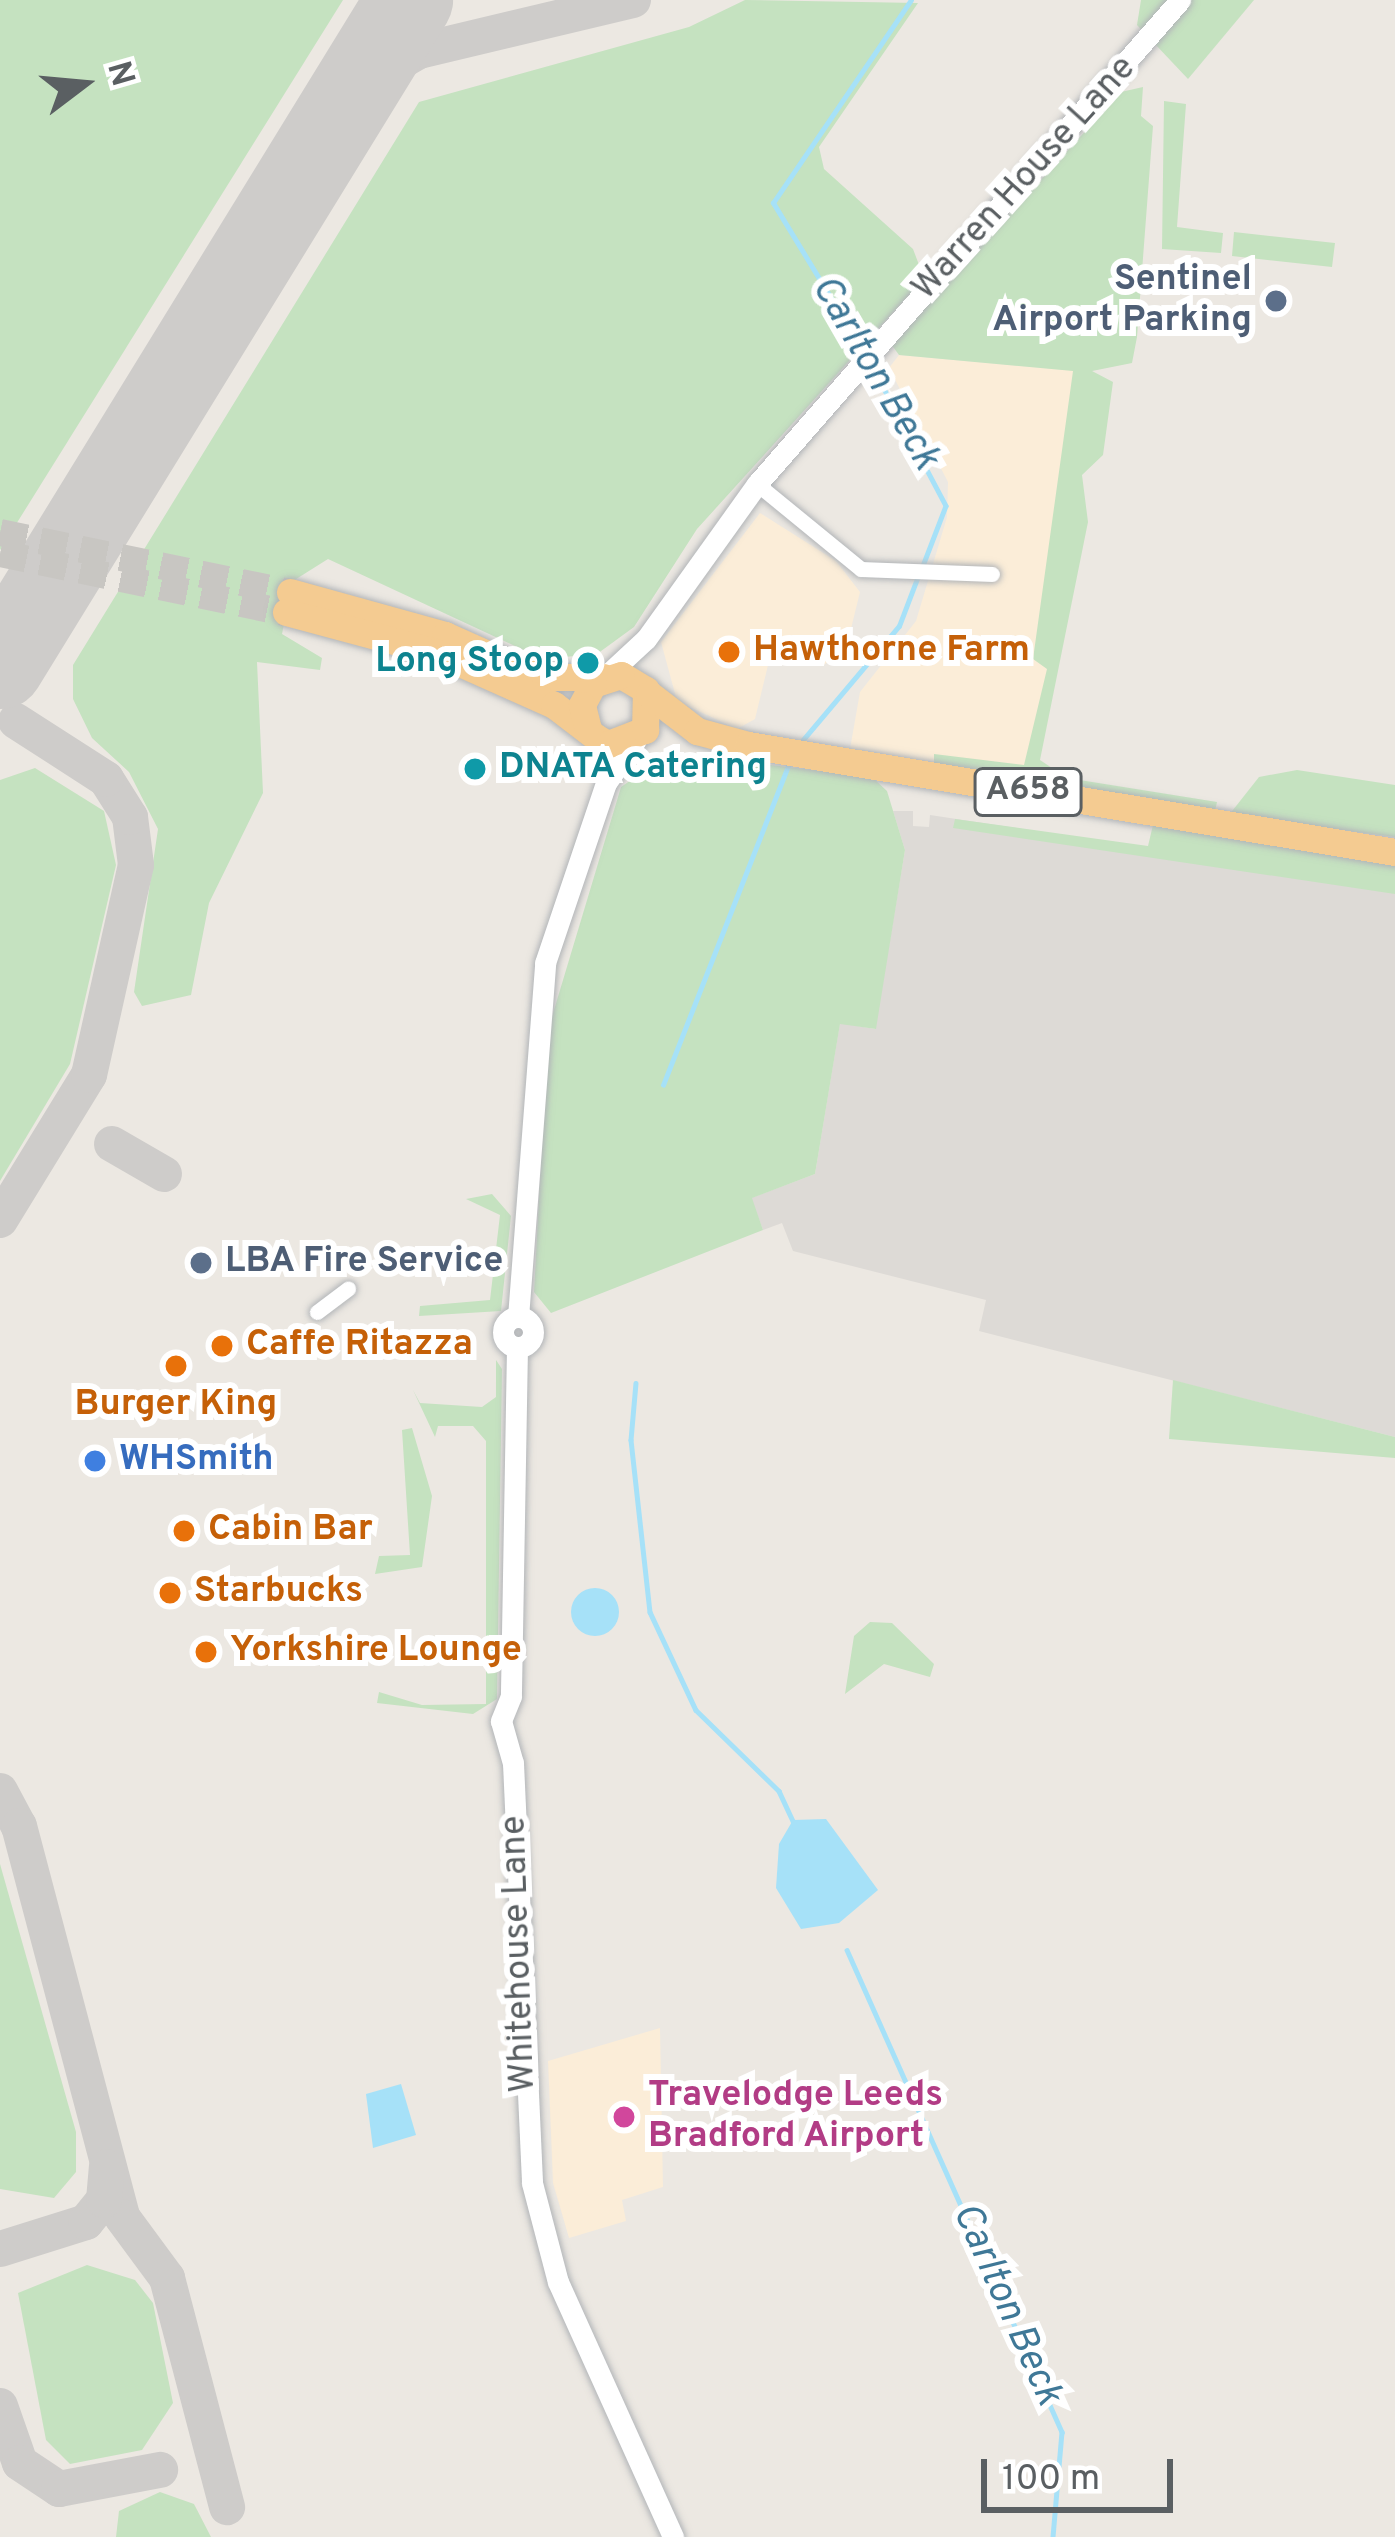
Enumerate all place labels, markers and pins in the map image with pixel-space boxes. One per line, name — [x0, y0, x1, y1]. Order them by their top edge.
place label: Sentinel Airport Parking — [992, 258, 1252, 343]
marker: Sentinel Airport Parking — [1263, 288, 1289, 314]
place label: Hawthorne Farm — [753, 630, 1030, 674]
marker: Hawthorne Farm — [716, 639, 742, 665]
place label: Long Stoop — [375, 641, 564, 685]
marker: Long Stoop — [575, 650, 601, 676]
place label: DNATA Catering — [499, 747, 768, 791]
marker: DNATA Catering — [462, 756, 488, 782]
place label: LBA Fire Service — [225, 1241, 505, 1285]
marker: LBA Fire Service — [188, 1250, 214, 1276]
place label: Caffe Ritazza — [246, 1324, 473, 1368]
marker: Caffe Ritazza — [209, 1333, 235, 1359]
marker: Burger King — [163, 1353, 189, 1379]
place label: Burger King — [75, 1384, 277, 1428]
place label: WHSmith — [119, 1439, 273, 1483]
marker: WHSmith — [82, 1448, 108, 1474]
place label: Cabin Bar — [208, 1509, 373, 1553]
marker: Cabin Bar — [171, 1518, 197, 1544]
place label: Starbucks — [194, 1571, 363, 1615]
marker: Starbucks — [157, 1580, 183, 1606]
place label: Yorkshire Lounge — [230, 1630, 522, 1674]
marker: Yorkshire Lounge — [193, 1639, 219, 1665]
place label: Travelodge Leeds Bradford Airport — [648, 2074, 943, 2159]
marker: Travelodge Leeds Bradford Airport — [611, 2104, 637, 2130]

